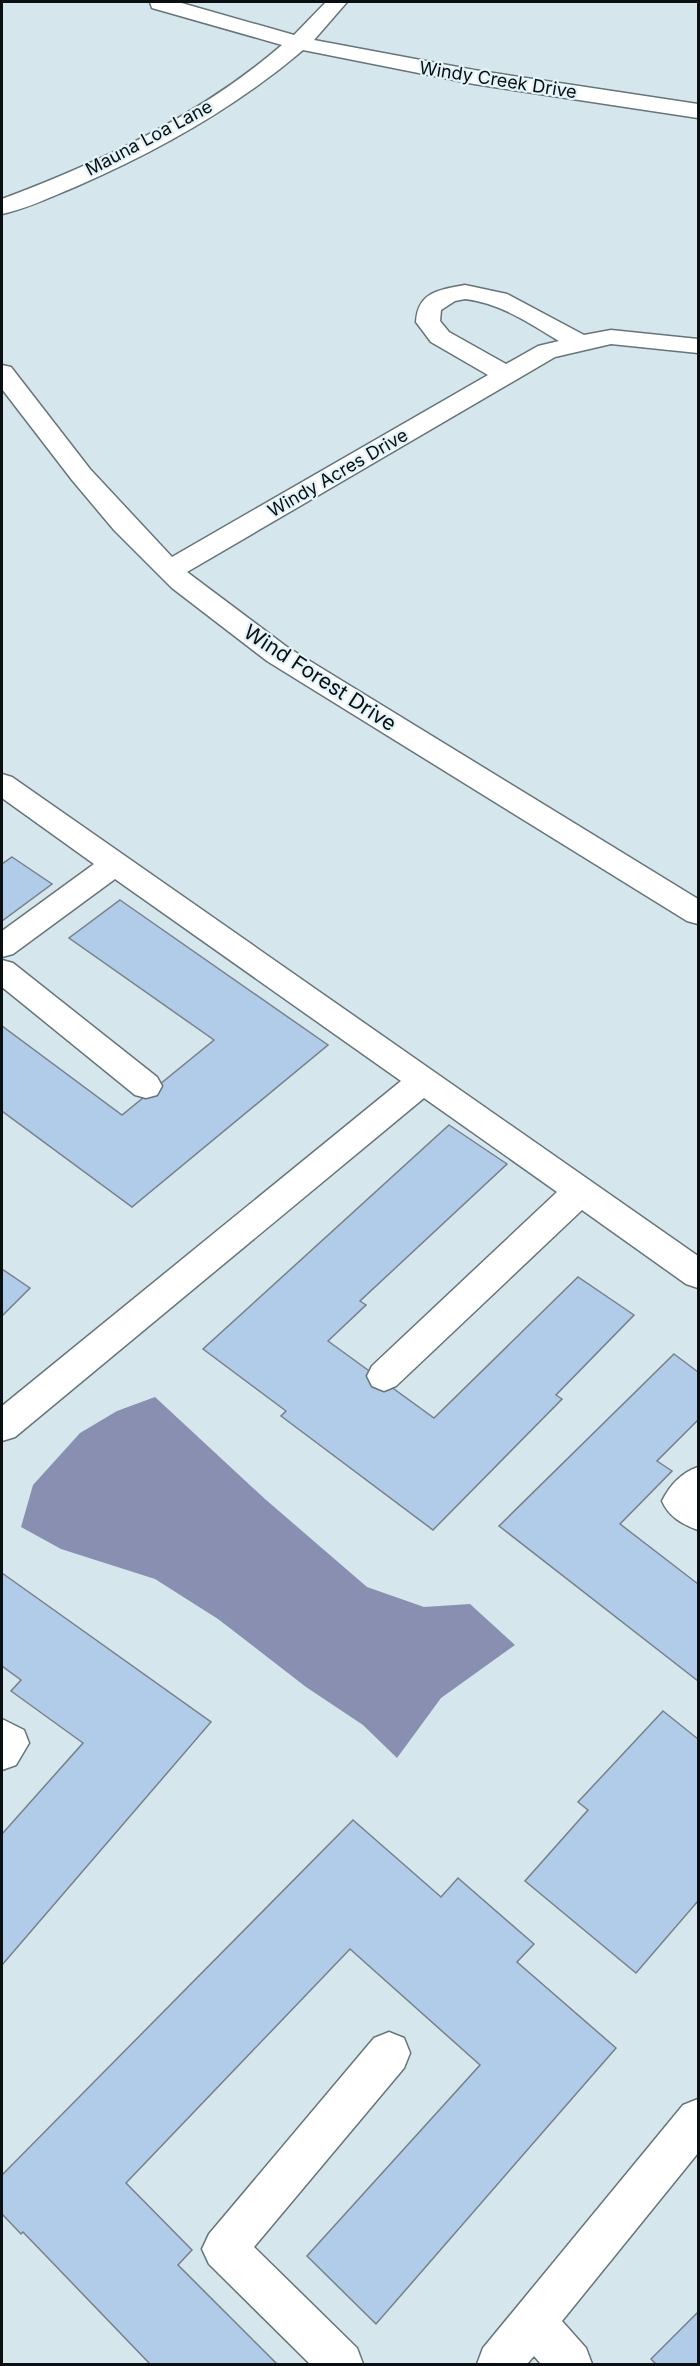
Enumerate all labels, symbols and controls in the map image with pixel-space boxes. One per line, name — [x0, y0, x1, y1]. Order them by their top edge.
street label: Windy Creek Drive — [418, 57, 578, 102]
street label: Mauna Loa Lane — [82, 95, 216, 180]
street label: Windy Acres Drive — [264, 424, 411, 521]
street label: Wind Forest Drive — [239, 619, 401, 736]

